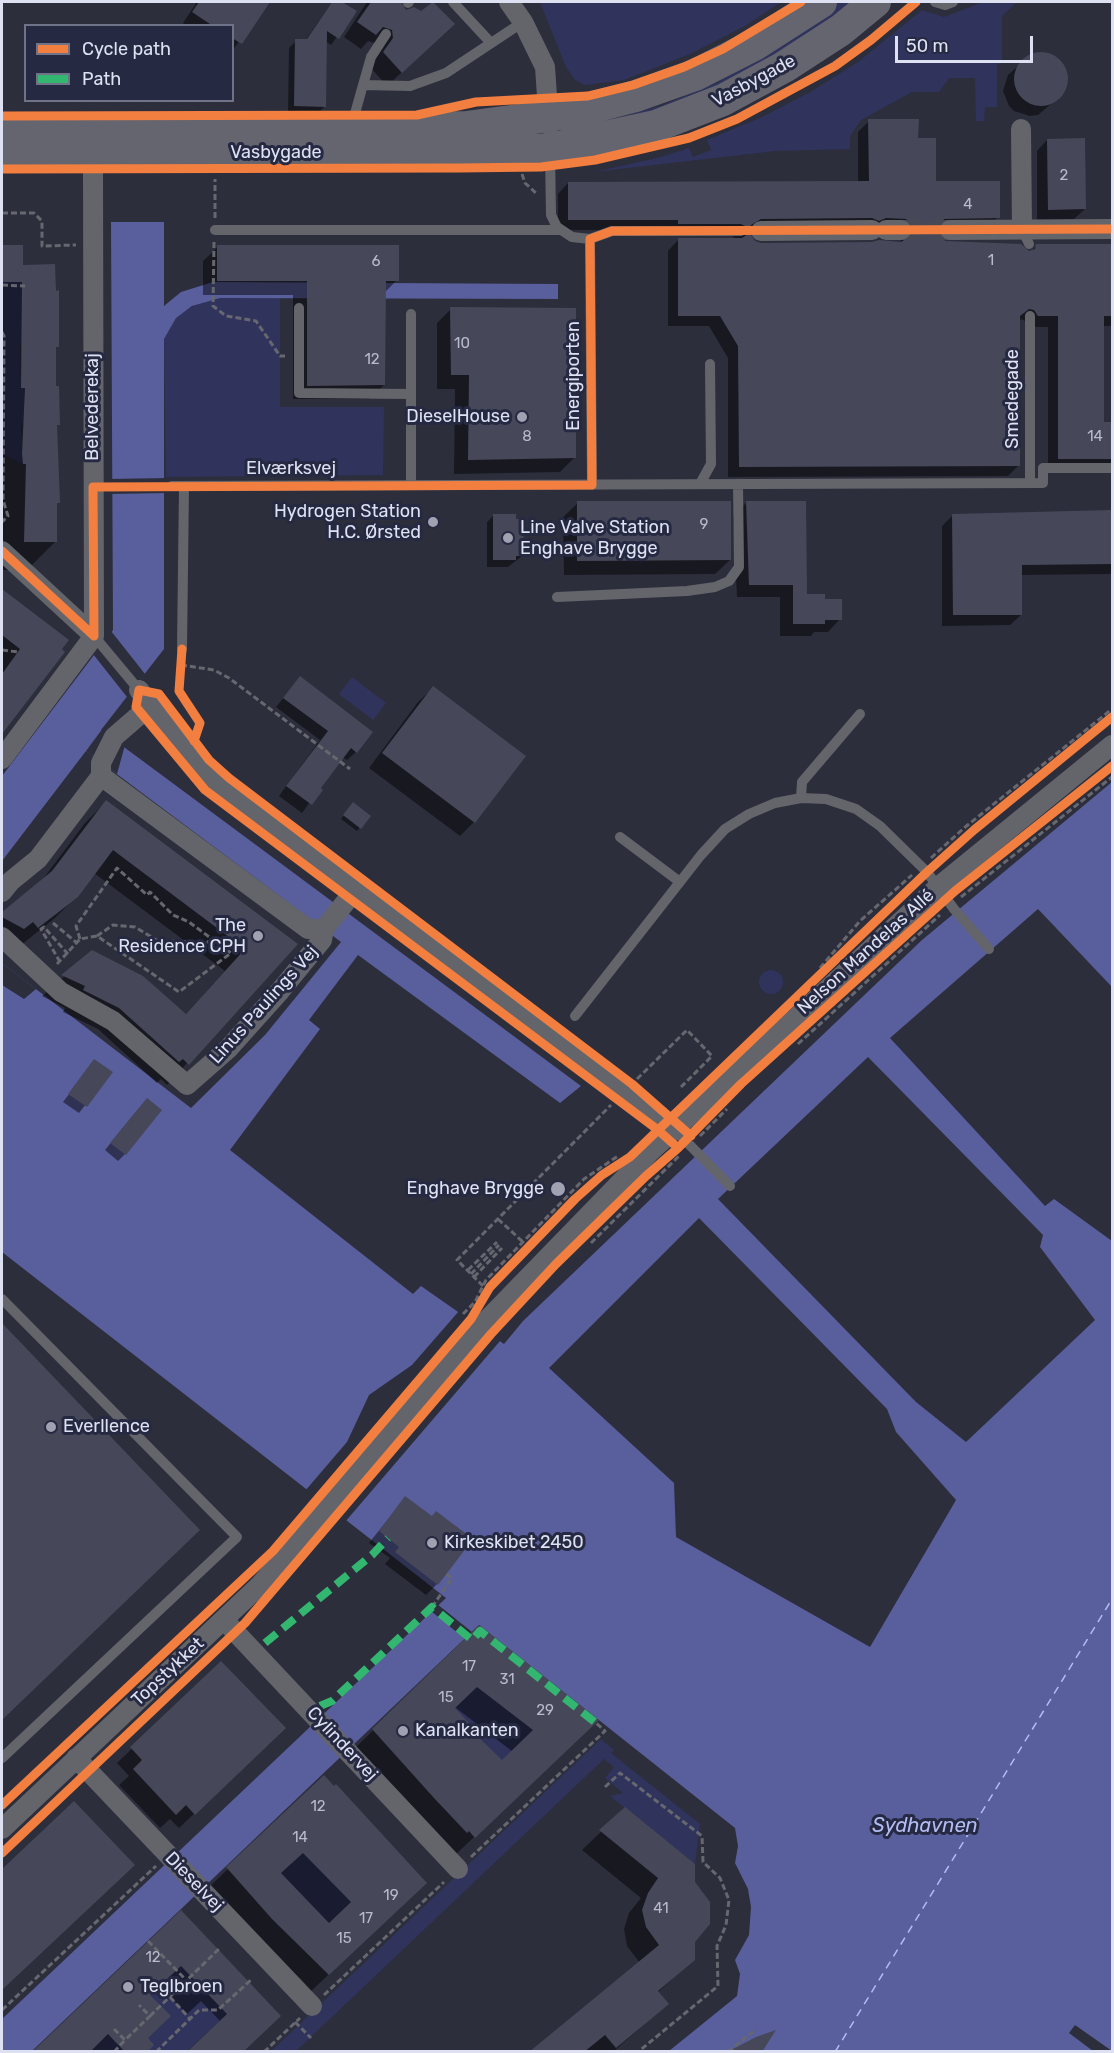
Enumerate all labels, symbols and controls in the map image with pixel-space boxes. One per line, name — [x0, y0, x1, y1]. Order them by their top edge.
legend — [24, 24, 234, 102]
scale bar — [898, 24, 1036, 62]
text: 50 m — [906, 35, 949, 57]
text: Cycle path — [82, 38, 171, 60]
street label: Vasbygade — [709, 50, 799, 112]
text: Path — [82, 68, 121, 90]
street label: Vasbygade — [230, 142, 322, 164]
house number: 2 — [1060, 167, 1068, 185]
house number: 4 — [963, 196, 973, 214]
house number: 1 — [988, 252, 994, 270]
house number: 6 — [371, 253, 381, 271]
street label: Energiporten — [563, 321, 585, 431]
house number: 10 — [454, 335, 470, 353]
street label: Smedegade — [1002, 349, 1024, 449]
house number: 12 — [364, 351, 380, 369]
street label: Belvederekaj — [82, 353, 104, 461]
place label: DieselHouse — [406, 406, 510, 428]
marker: DieselHouse — [515, 410, 529, 424]
house number: 8 — [522, 428, 532, 446]
house number: 14 — [1087, 428, 1103, 446]
street label: Elværksvej — [246, 458, 336, 480]
place label: Hydrogen Station H.C. Ørsted — [274, 501, 421, 544]
marker: Hydrogen Station H.C. Ørsted — [426, 515, 440, 529]
house number: 9 — [700, 516, 708, 534]
place label: Line Valve Station Enghave Brygge — [520, 517, 670, 560]
marker: Line Valve Station Enghave Brygge — [501, 531, 515, 545]
street label: Nelson Mandelas Allé — [793, 885, 939, 1019]
place label: The Residence CPH — [118, 915, 246, 958]
marker: The Residence CPH — [251, 929, 265, 943]
street label: Linus Paulings Vej — [205, 941, 323, 1069]
place label: Enghave Brygge — [407, 1178, 544, 1200]
marker: Enghave Brygge — [549, 1180, 567, 1198]
place label: Everllence — [63, 1416, 150, 1438]
marker: Everllence — [44, 1420, 58, 1434]
place label: Kirkeskibet 2450 — [444, 1532, 584, 1554]
marker: Kirkeskibet 2450 — [425, 1536, 439, 1550]
street label: Topstykket — [127, 1633, 209, 1711]
house number: 17 — [462, 1658, 476, 1676]
house number: 31 — [499, 1671, 515, 1689]
house number: 15 — [438, 1689, 454, 1707]
street label: Cylindervej — [302, 1702, 382, 1786]
house number: 29 — [536, 1702, 554, 1720]
place label: Kanalkanten — [415, 1720, 519, 1742]
marker: Kanalkanten — [396, 1724, 410, 1738]
house number: 12 — [310, 1798, 326, 1816]
water label: Sydhavnen — [872, 1814, 978, 1838]
house number: 14 — [292, 1829, 308, 1847]
street label: Dieselvej — [160, 1848, 228, 1916]
house number: 19 — [383, 1887, 399, 1905]
house number: 41 — [653, 1900, 669, 1918]
house number: 17 — [359, 1910, 373, 1928]
house number: 15 — [336, 1930, 352, 1948]
house number: 12 — [145, 1949, 161, 1967]
place label: Teglbroen — [140, 1976, 223, 1998]
marker: Teglbroen — [121, 1980, 135, 1994]

